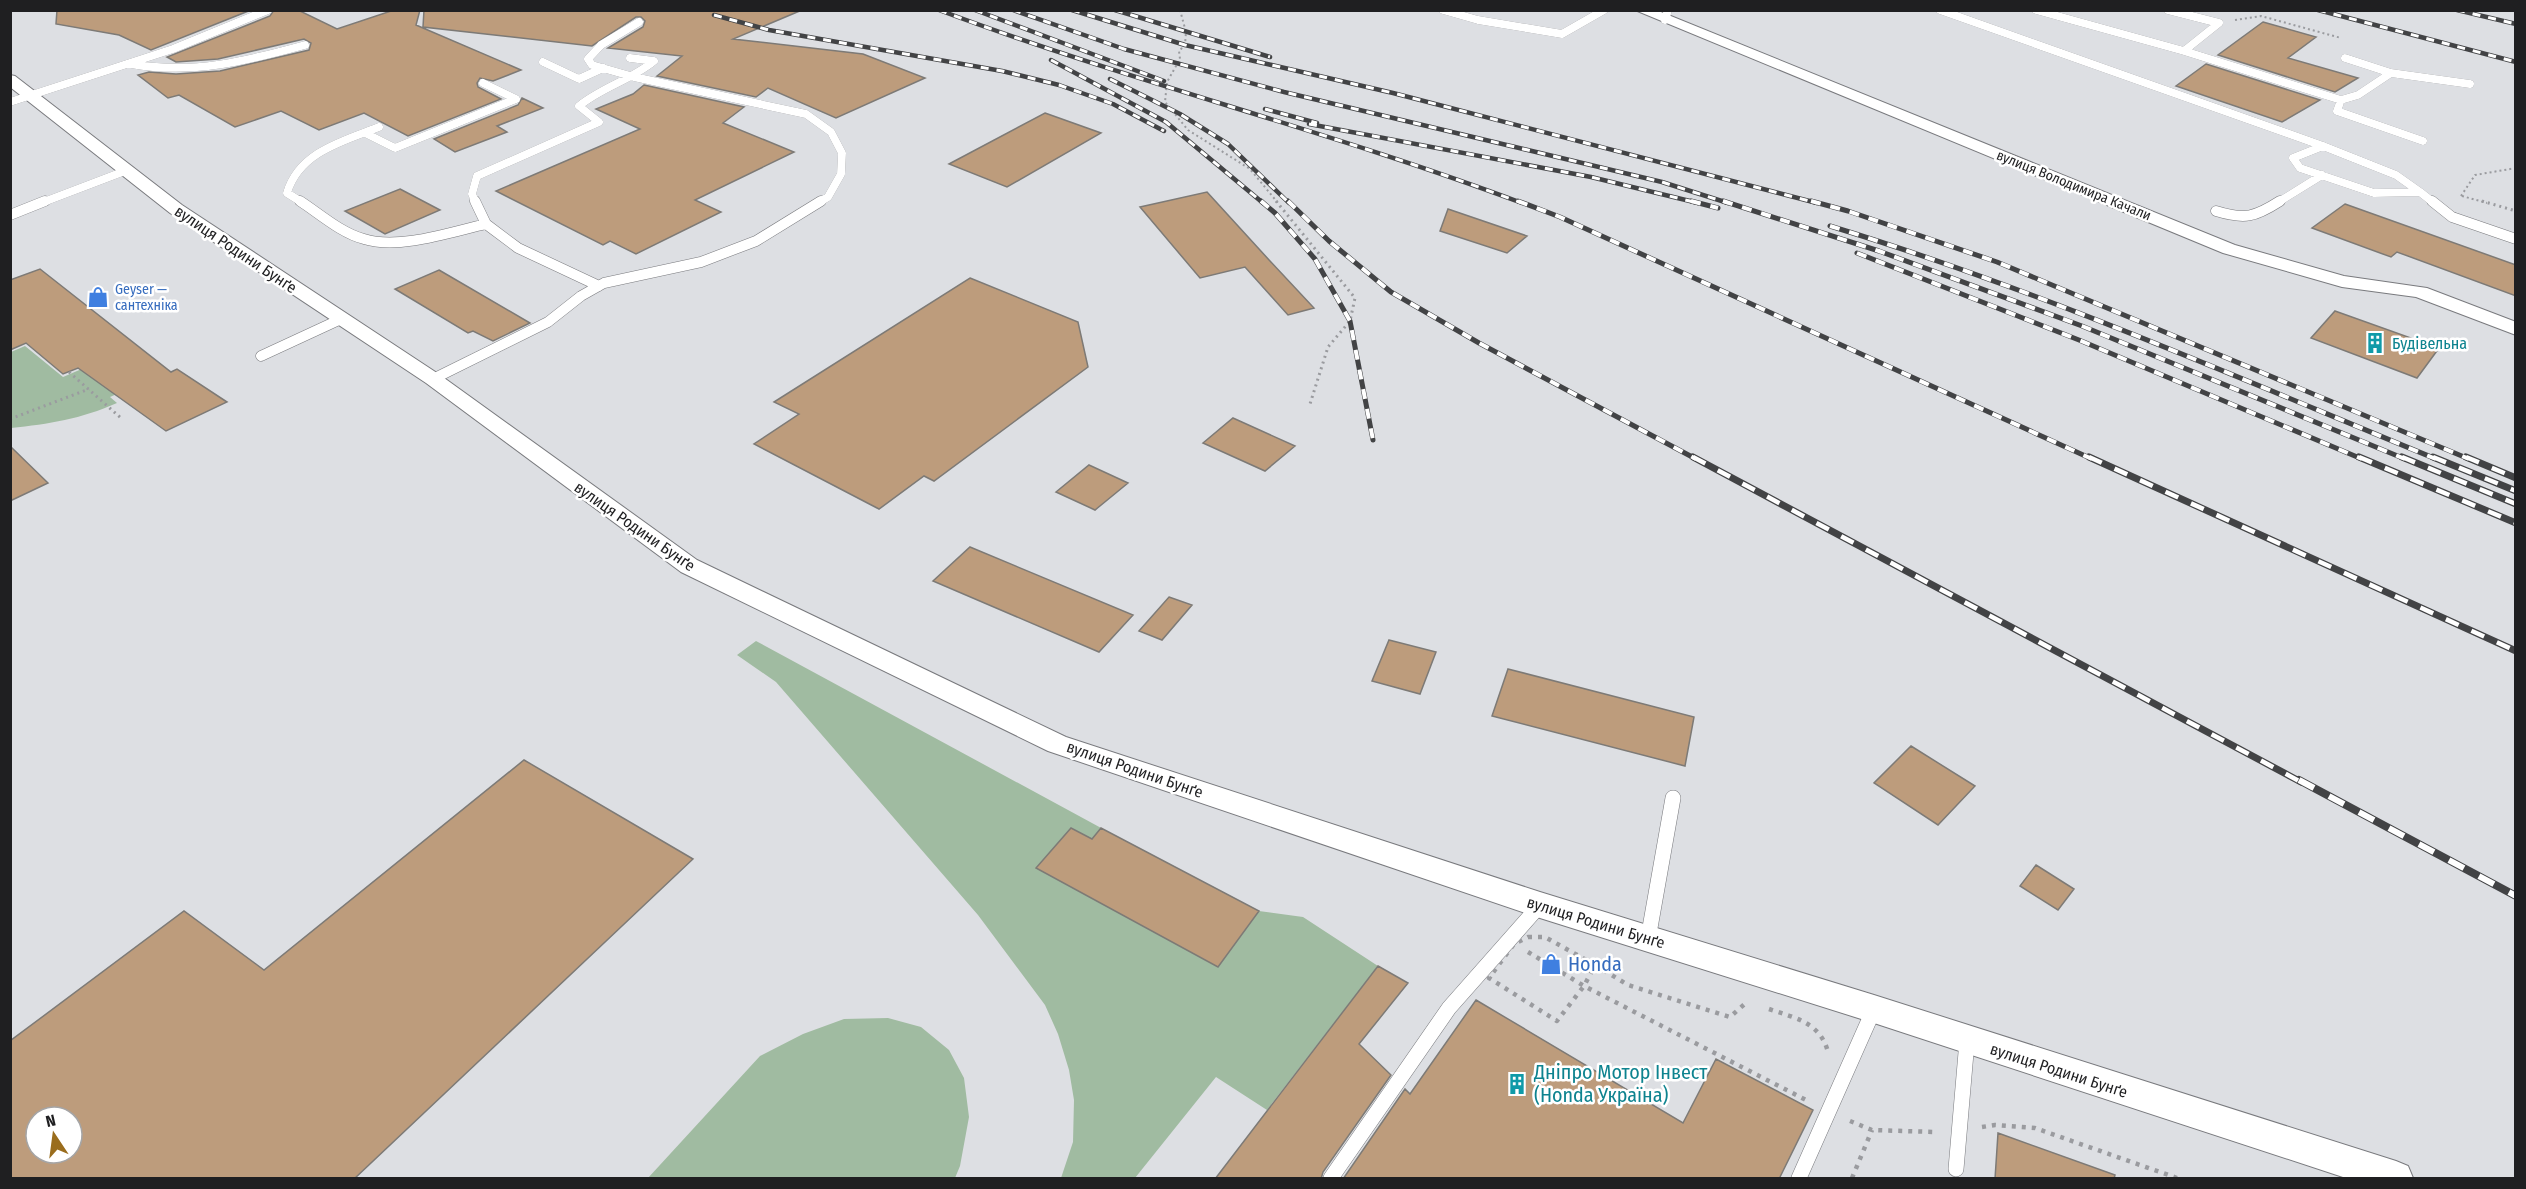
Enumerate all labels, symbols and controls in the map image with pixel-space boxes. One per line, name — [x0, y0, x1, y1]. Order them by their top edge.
street label: вулиця Володимира Качали — [1994, 147, 2154, 224]
street label: вулиця Родини Бунґе — [171, 202, 300, 297]
place label: Geyser — сантехніка — [115, 281, 178, 314]
shop icon: Geyser — сантехніка — [86, 285, 110, 309]
building icon: Будівельна — [2363, 331, 2387, 355]
place label: Будівельна — [2392, 334, 2467, 353]
street label: вулиця Родини Бунґе — [571, 478, 699, 575]
street label: вулиця Родини Бунґе — [1064, 737, 1206, 802]
street label: вулиця Родини Бунґе — [1525, 892, 1667, 953]
shop icon: Honda — [1539, 952, 1563, 976]
place label: Honda — [1568, 952, 1622, 976]
street label: вулиця Родини Бунґе — [1988, 1039, 2130, 1102]
place label: Дніпро Мотор Інвест (Honda Україна) — [1533, 1060, 1708, 1107]
building icon: Дніпро Мотор Інвест (Honda Україна) — [1505, 1072, 1529, 1096]
north arrow — [24, 1105, 84, 1165]
text: N — [44, 1111, 58, 1131]

